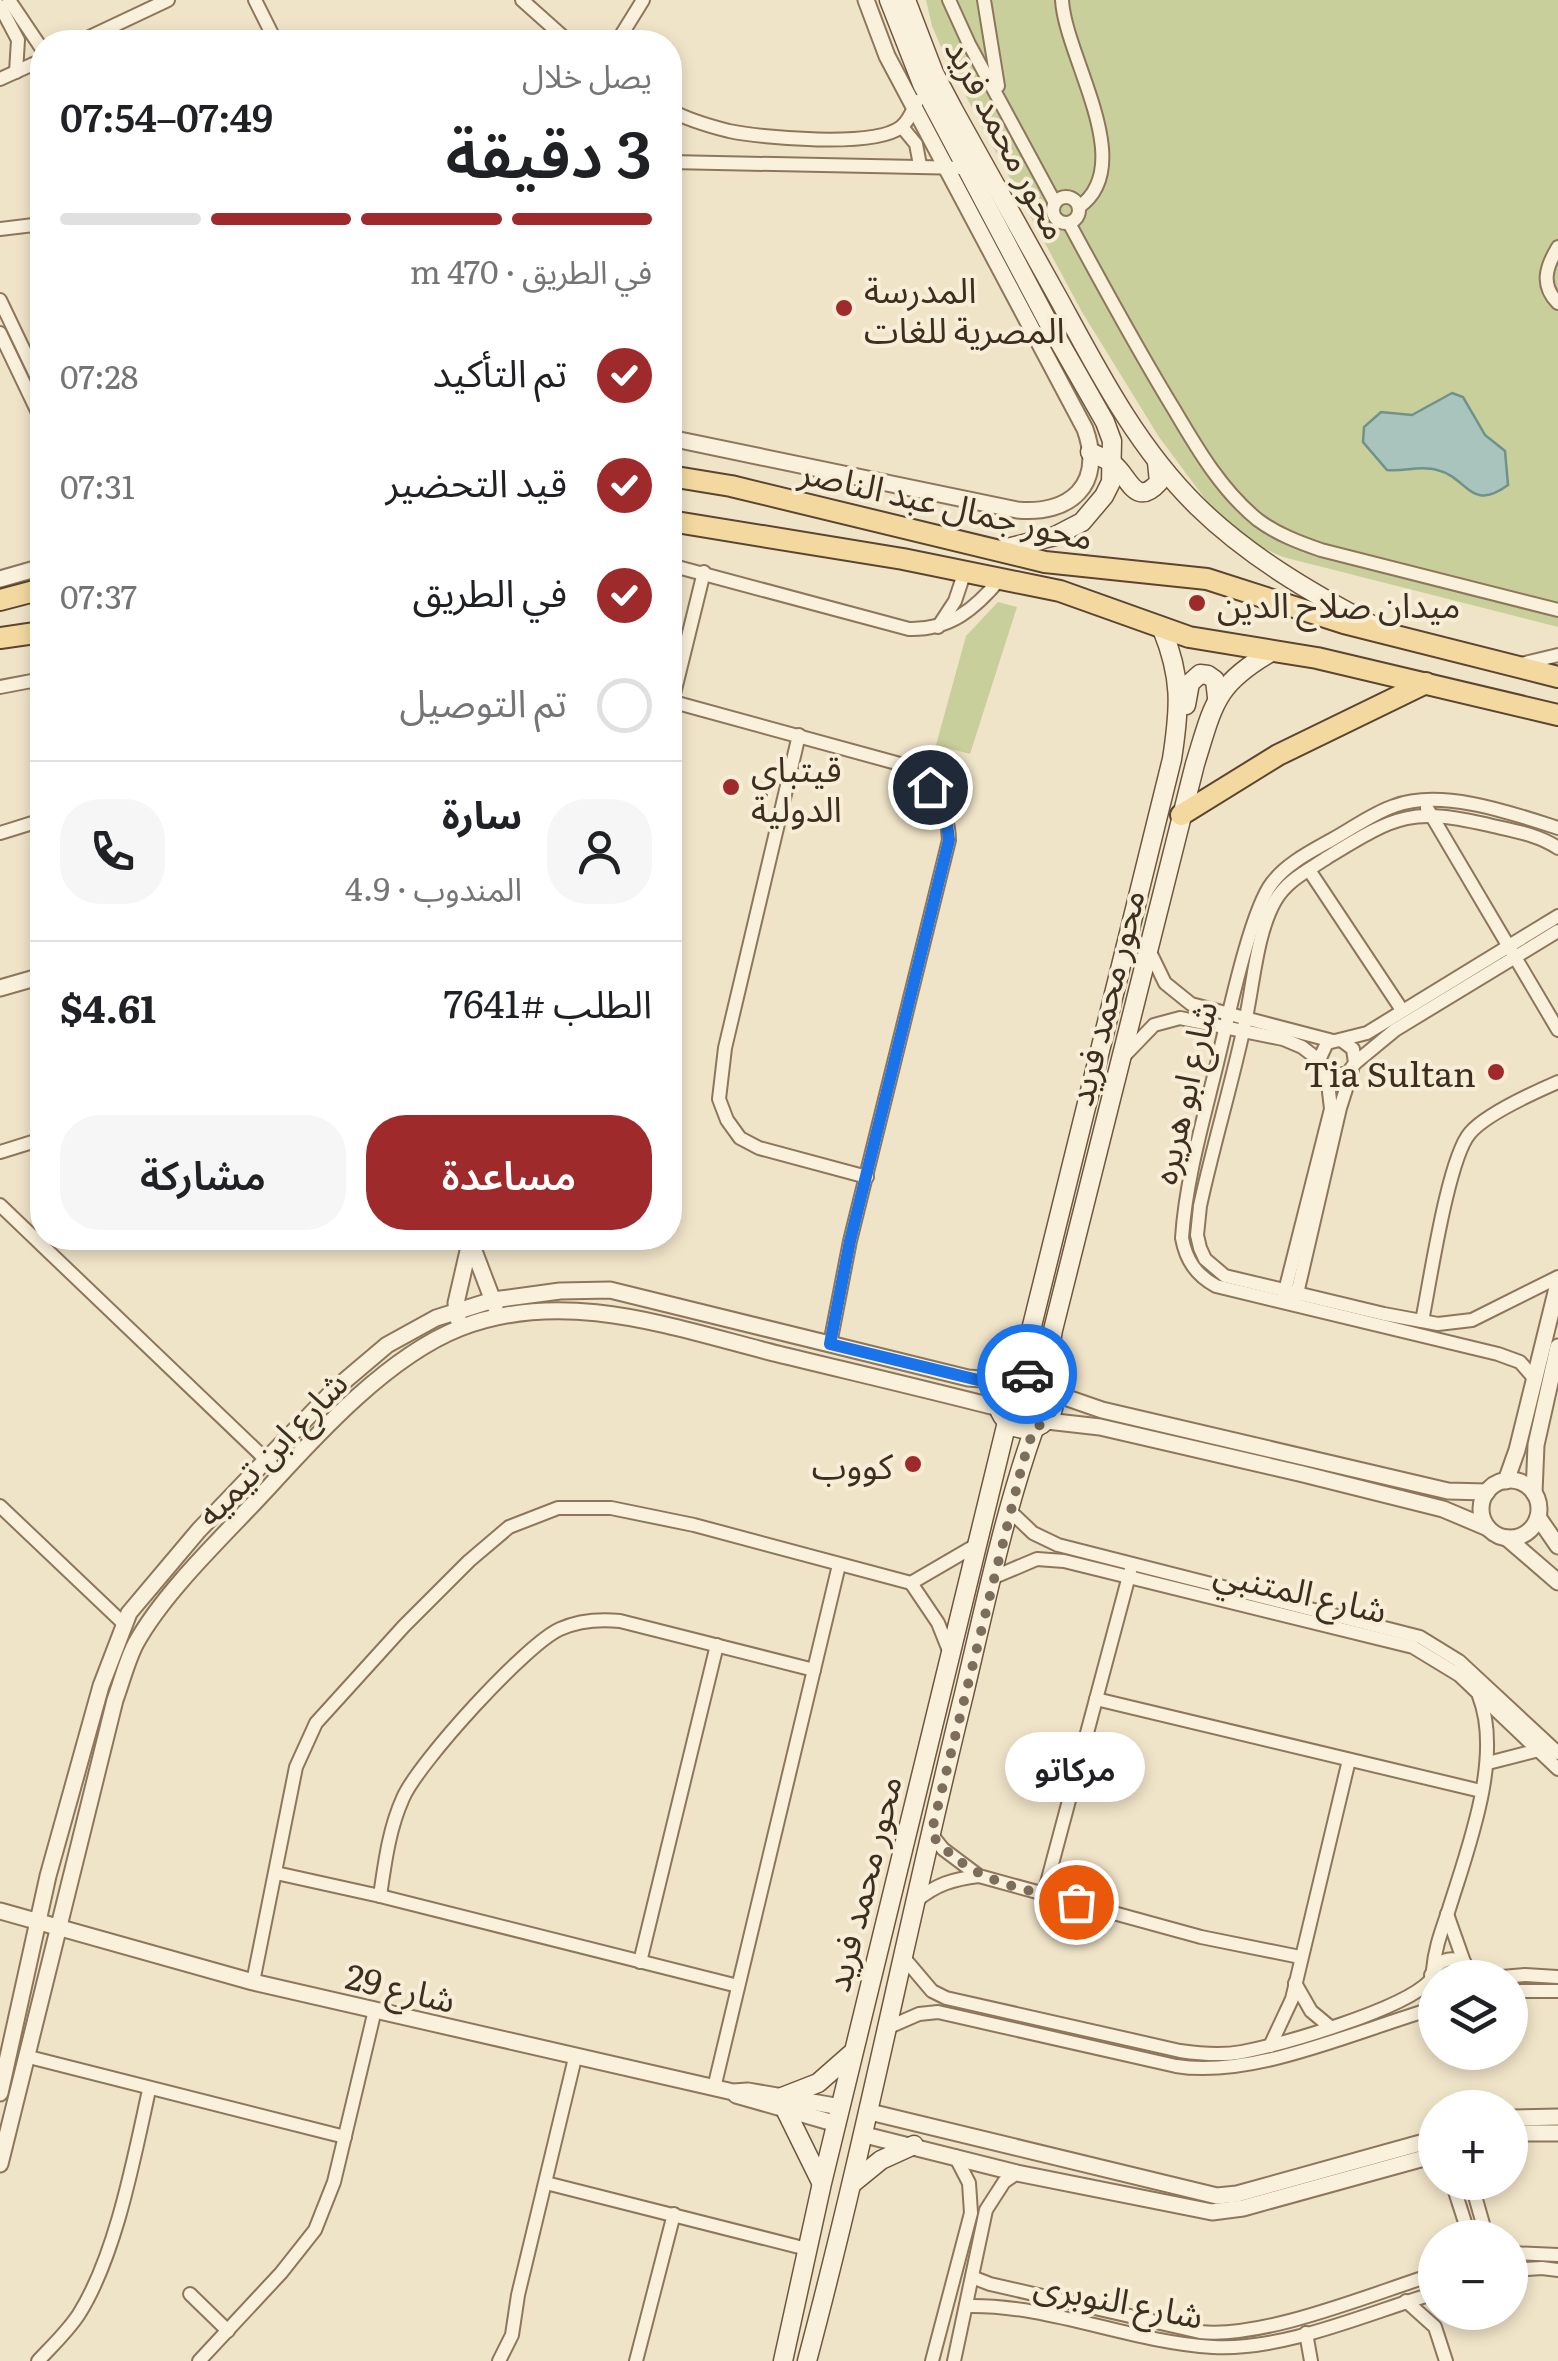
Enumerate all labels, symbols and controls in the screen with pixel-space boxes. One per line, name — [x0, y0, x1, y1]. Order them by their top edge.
street label: محور محمد فريد — [934, 28, 1084, 248]
text: يصل خلال — [522, 50, 652, 98]
text: 07:49–07:54 — [60, 87, 273, 144]
text: 3 دقيقة — [445, 101, 652, 198]
text: في الطريق · 470 m — [410, 246, 652, 294]
place label: المدرسة المصرية للغات — [864, 262, 1065, 354]
marker: المدرسة المصرية للغات — [833, 297, 855, 319]
text: تم التأكيد — [433, 342, 567, 399]
icon: check — [597, 348, 652, 403]
text: 07:28 — [60, 351, 138, 399]
street label: محور جمال عبد الناصر — [794, 443, 1099, 561]
text: قيد التحضير — [385, 452, 567, 509]
icon: check — [597, 458, 652, 513]
text: 07:31 — [60, 461, 135, 509]
text: في الطريق — [413, 562, 567, 619]
icon: check — [597, 568, 652, 623]
text: 07:37 — [60, 571, 137, 619]
place label: ميدان صلاح الدين — [1217, 577, 1460, 632]
marker: ميدان صلاح الدين — [1186, 592, 1208, 614]
text: تم التوصيل — [399, 672, 567, 729]
place label: قيتباي الدولية — [751, 741, 842, 833]
pin — [888, 745, 973, 830]
icon: home — [903, 760, 958, 815]
marker: قيتباي الدولية — [720, 776, 742, 798]
text: سارة — [442, 784, 522, 841]
button: phone — [60, 799, 165, 904]
button: person — [547, 799, 652, 904]
text: المندوب · 4.9 — [345, 863, 522, 911]
street label: محور محمد فريد — [1052, 883, 1156, 1111]
text: الطلب #7641 — [444, 973, 652, 1030]
text: $4.61 — [60, 978, 156, 1035]
street label: شارع ابو هريره — [1136, 995, 1231, 1189]
place label: Tia Sultan — [1303, 1046, 1476, 1098]
marker: Tia Sultan — [1485, 1061, 1507, 1083]
button: مشاركة — [60, 1115, 346, 1230]
button: مساعدة — [366, 1115, 652, 1230]
courier — [977, 1324, 1077, 1424]
icon: car — [1000, 1347, 1055, 1402]
street label: شارع ابن تيميه — [182, 1357, 360, 1539]
place label: كووب — [812, 1438, 894, 1490]
marker: كووب — [902, 1453, 924, 1475]
street label: شارع المتنبي — [1209, 1544, 1392, 1638]
callout: مركاتو — [1006, 1732, 1146, 1802]
text: مركاتو — [1034, 1743, 1116, 1791]
street label: محور محمد فريد — [809, 1769, 913, 1997]
pin — [1034, 1860, 1119, 1945]
icon: bag — [1049, 1875, 1104, 1930]
street label: شارع 29 — [340, 1948, 461, 2027]
map controls — [1418, 1960, 1528, 2330]
button: layers — [1418, 1960, 1528, 2070]
button: + — [1418, 2090, 1528, 2200]
button: − — [1418, 2220, 1528, 2330]
street label: شارع النوبرى — [1030, 2256, 1208, 2343]

